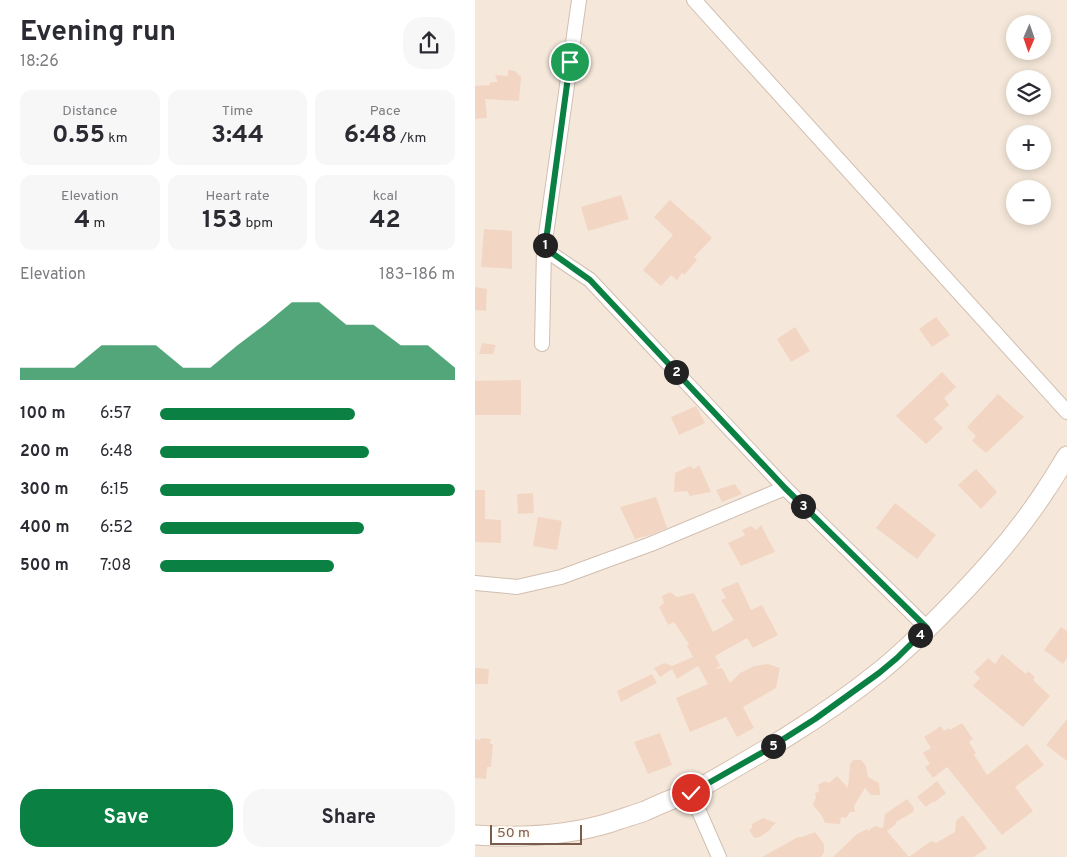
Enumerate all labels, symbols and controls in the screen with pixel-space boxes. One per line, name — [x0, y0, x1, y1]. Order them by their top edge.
text: Evening run — [20, 15, 176, 51]
north arrow — [1006, 15, 1051, 60]
map controls — [1006, 15, 1051, 225]
button: share — [403, 17, 455, 69]
pin — [549, 41, 591, 83]
icon: arrive — [556, 48, 584, 76]
text: 18:26 — [20, 52, 59, 72]
button: layers — [1006, 70, 1051, 115]
text: Distance — [62, 103, 117, 120]
text: Time — [222, 103, 253, 120]
text: Pace — [370, 103, 401, 120]
text: 0.55 — [52, 120, 105, 152]
text: 3:44 — [211, 120, 264, 152]
text: 6:48 — [344, 120, 397, 152]
button: + — [1006, 125, 1051, 170]
text: km — [105, 130, 128, 147]
text: /km — [397, 130, 426, 147]
button: − — [1006, 180, 1051, 225]
text: Elevation — [61, 188, 119, 205]
text: Heart rate — [205, 188, 270, 205]
text: kcal — [373, 188, 398, 205]
text: 4 — [74, 205, 90, 237]
text: 153 — [202, 205, 242, 237]
text: 42 — [369, 205, 401, 237]
text: m — [90, 215, 105, 232]
text: bpm — [242, 215, 273, 232]
pin: 1 — [533, 232, 557, 258]
text: 1 — [543, 237, 548, 254]
text: Elevation — [20, 265, 86, 285]
text: 183–186 m — [379, 265, 455, 285]
pin: 2 — [663, 360, 689, 384]
text: 2 — [672, 364, 681, 381]
text: 100 m — [20, 404, 66, 424]
text: 6:57 — [100, 404, 131, 424]
text: 200 m — [20, 442, 69, 462]
text: 6:48 — [100, 442, 133, 462]
text: 300 m — [20, 480, 68, 500]
text: 6:15 — [100, 480, 129, 500]
pin: 3 — [791, 494, 815, 518]
text: 3 — [799, 498, 808, 515]
text: 400 m — [20, 518, 69, 538]
text: 6:52 — [100, 518, 133, 538]
text: 500 m — [20, 556, 69, 576]
text: 7:08 — [100, 556, 131, 576]
pin: 4 — [907, 622, 933, 648]
text: 4 — [916, 627, 925, 644]
pin: 5 — [761, 734, 785, 758]
text: 5 — [769, 738, 778, 755]
pin — [670, 772, 712, 814]
icon: check — [677, 779, 705, 807]
button: Save — [20, 789, 233, 847]
button: Share — [243, 789, 455, 847]
scale bar — [490, 822, 583, 845]
text: 50 m — [497, 825, 530, 842]

